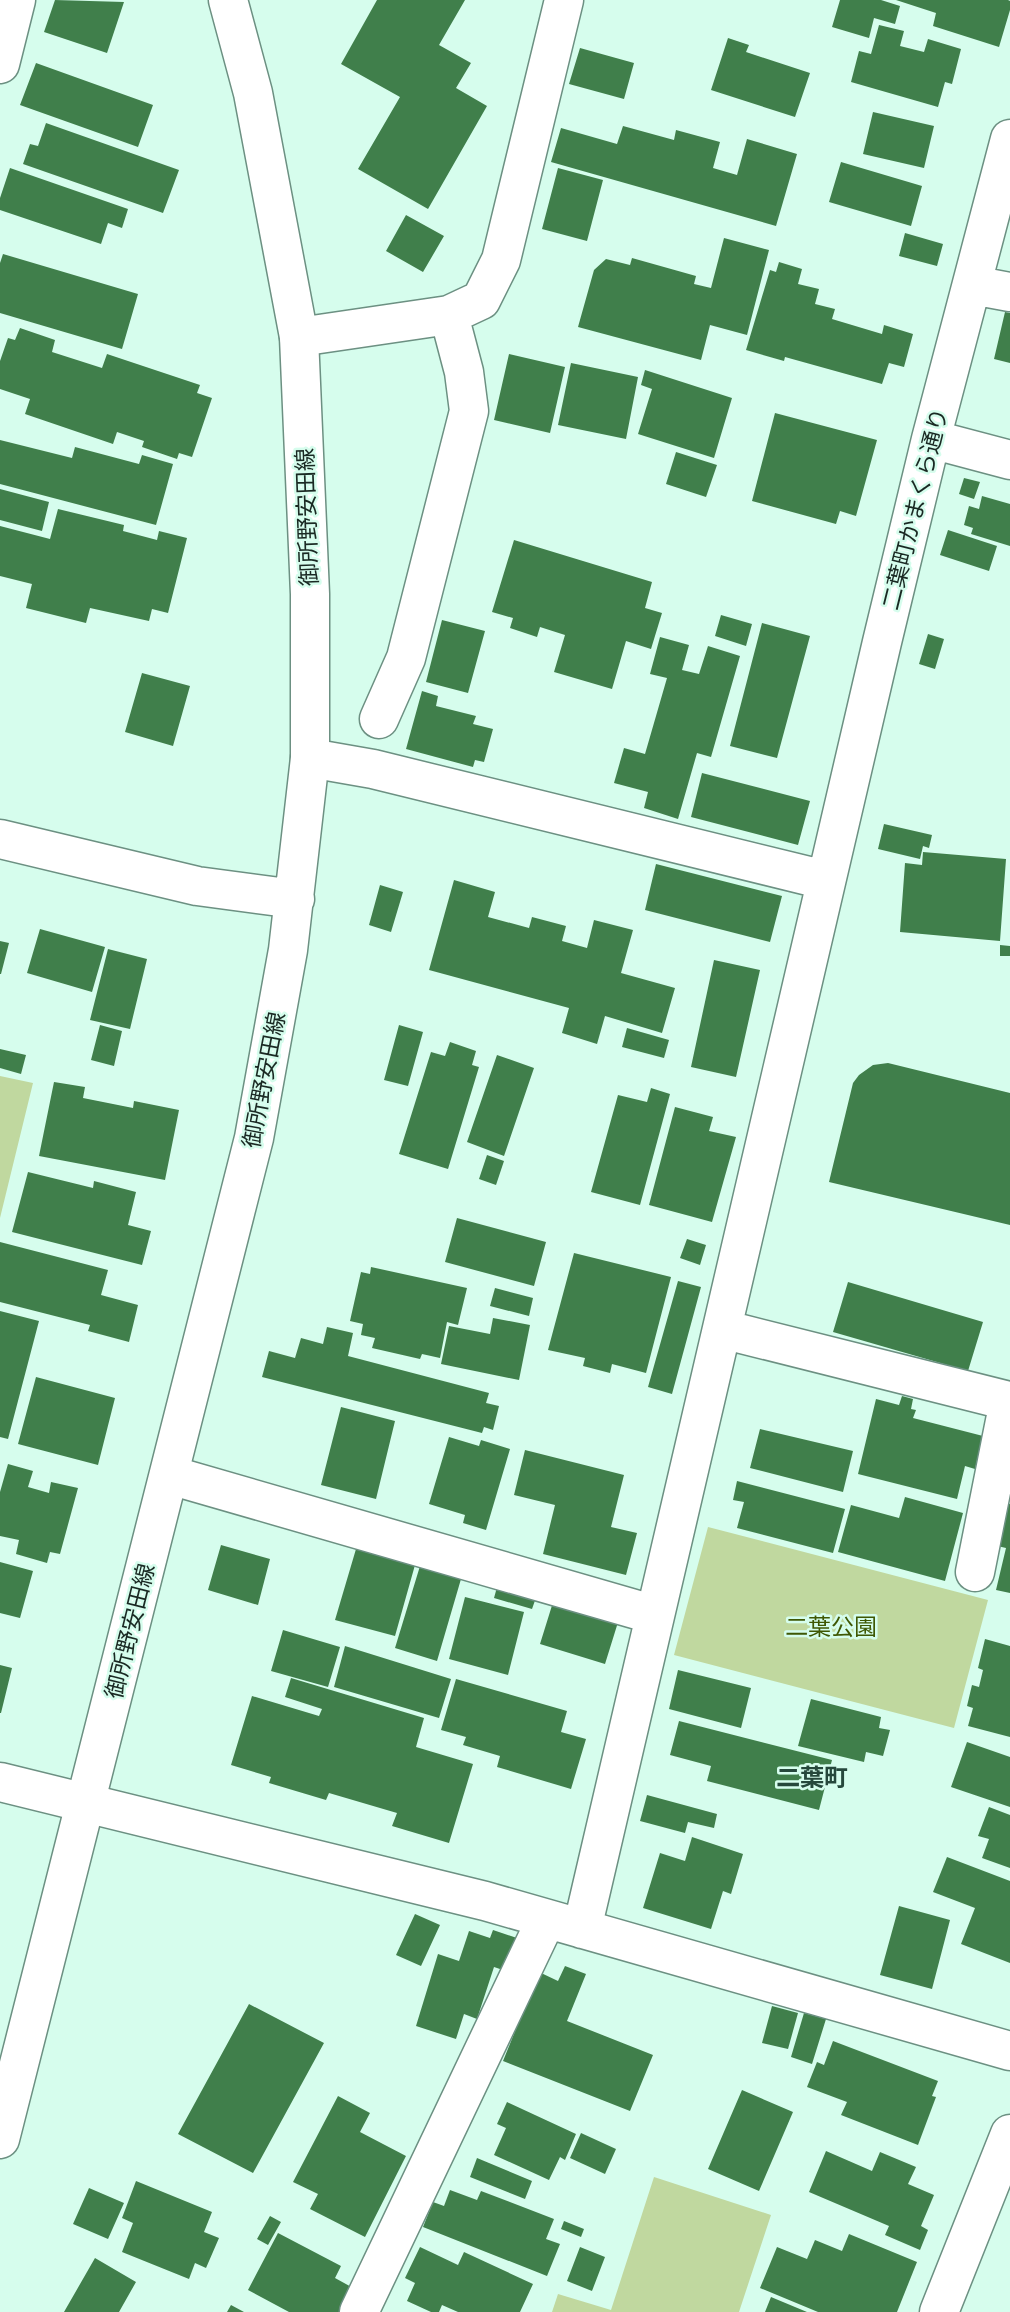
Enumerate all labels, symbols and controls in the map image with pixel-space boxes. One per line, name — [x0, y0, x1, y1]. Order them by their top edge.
street label: 二葉町かまくら通り — [875, 405, 954, 613]
street label: 御所野安田線 — [290, 448, 323, 586]
street label: 御所野安田線 — [236, 1009, 291, 1150]
street label: 御所野安田線 — [99, 1560, 160, 1701]
park label: 二葉公園 — [785, 1612, 877, 1641]
district label: 二葉町 — [776, 1762, 848, 1793]

